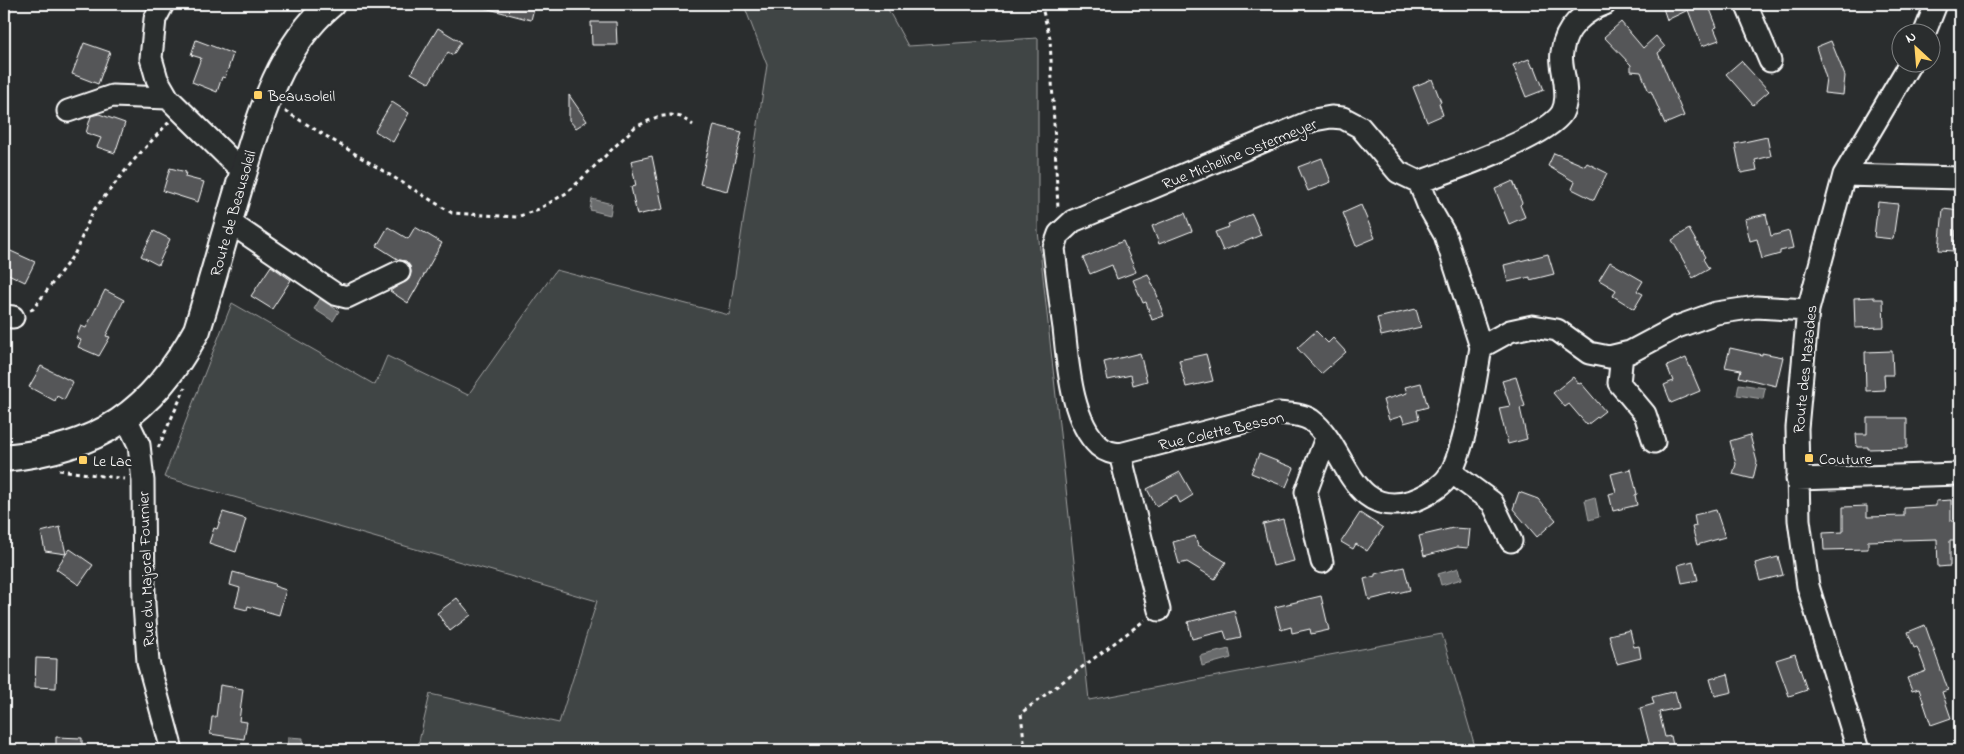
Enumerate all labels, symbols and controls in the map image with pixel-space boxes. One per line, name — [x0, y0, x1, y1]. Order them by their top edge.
north arrow — [1892, 22, 1942, 72]
text: N — [1902, 26, 1920, 49]
place label: Beausoleil — [267, 85, 335, 109]
marker: Beausoleil — [252, 89, 264, 101]
street label: Rue Micheline Ostermeyer — [1159, 113, 1321, 197]
street label: Route de Beausoleil — [204, 147, 263, 279]
street label: Route des Mazades — [1787, 304, 1825, 435]
street label: Rue Colette Besson — [1156, 406, 1287, 458]
place label: Couture — [1819, 448, 1873, 472]
place label: Le Lac — [93, 450, 133, 474]
marker: Couture — [1803, 452, 1815, 464]
marker: Le Lac — [77, 454, 89, 466]
street label: Rue du Majoral Fournier — [132, 491, 162, 647]

